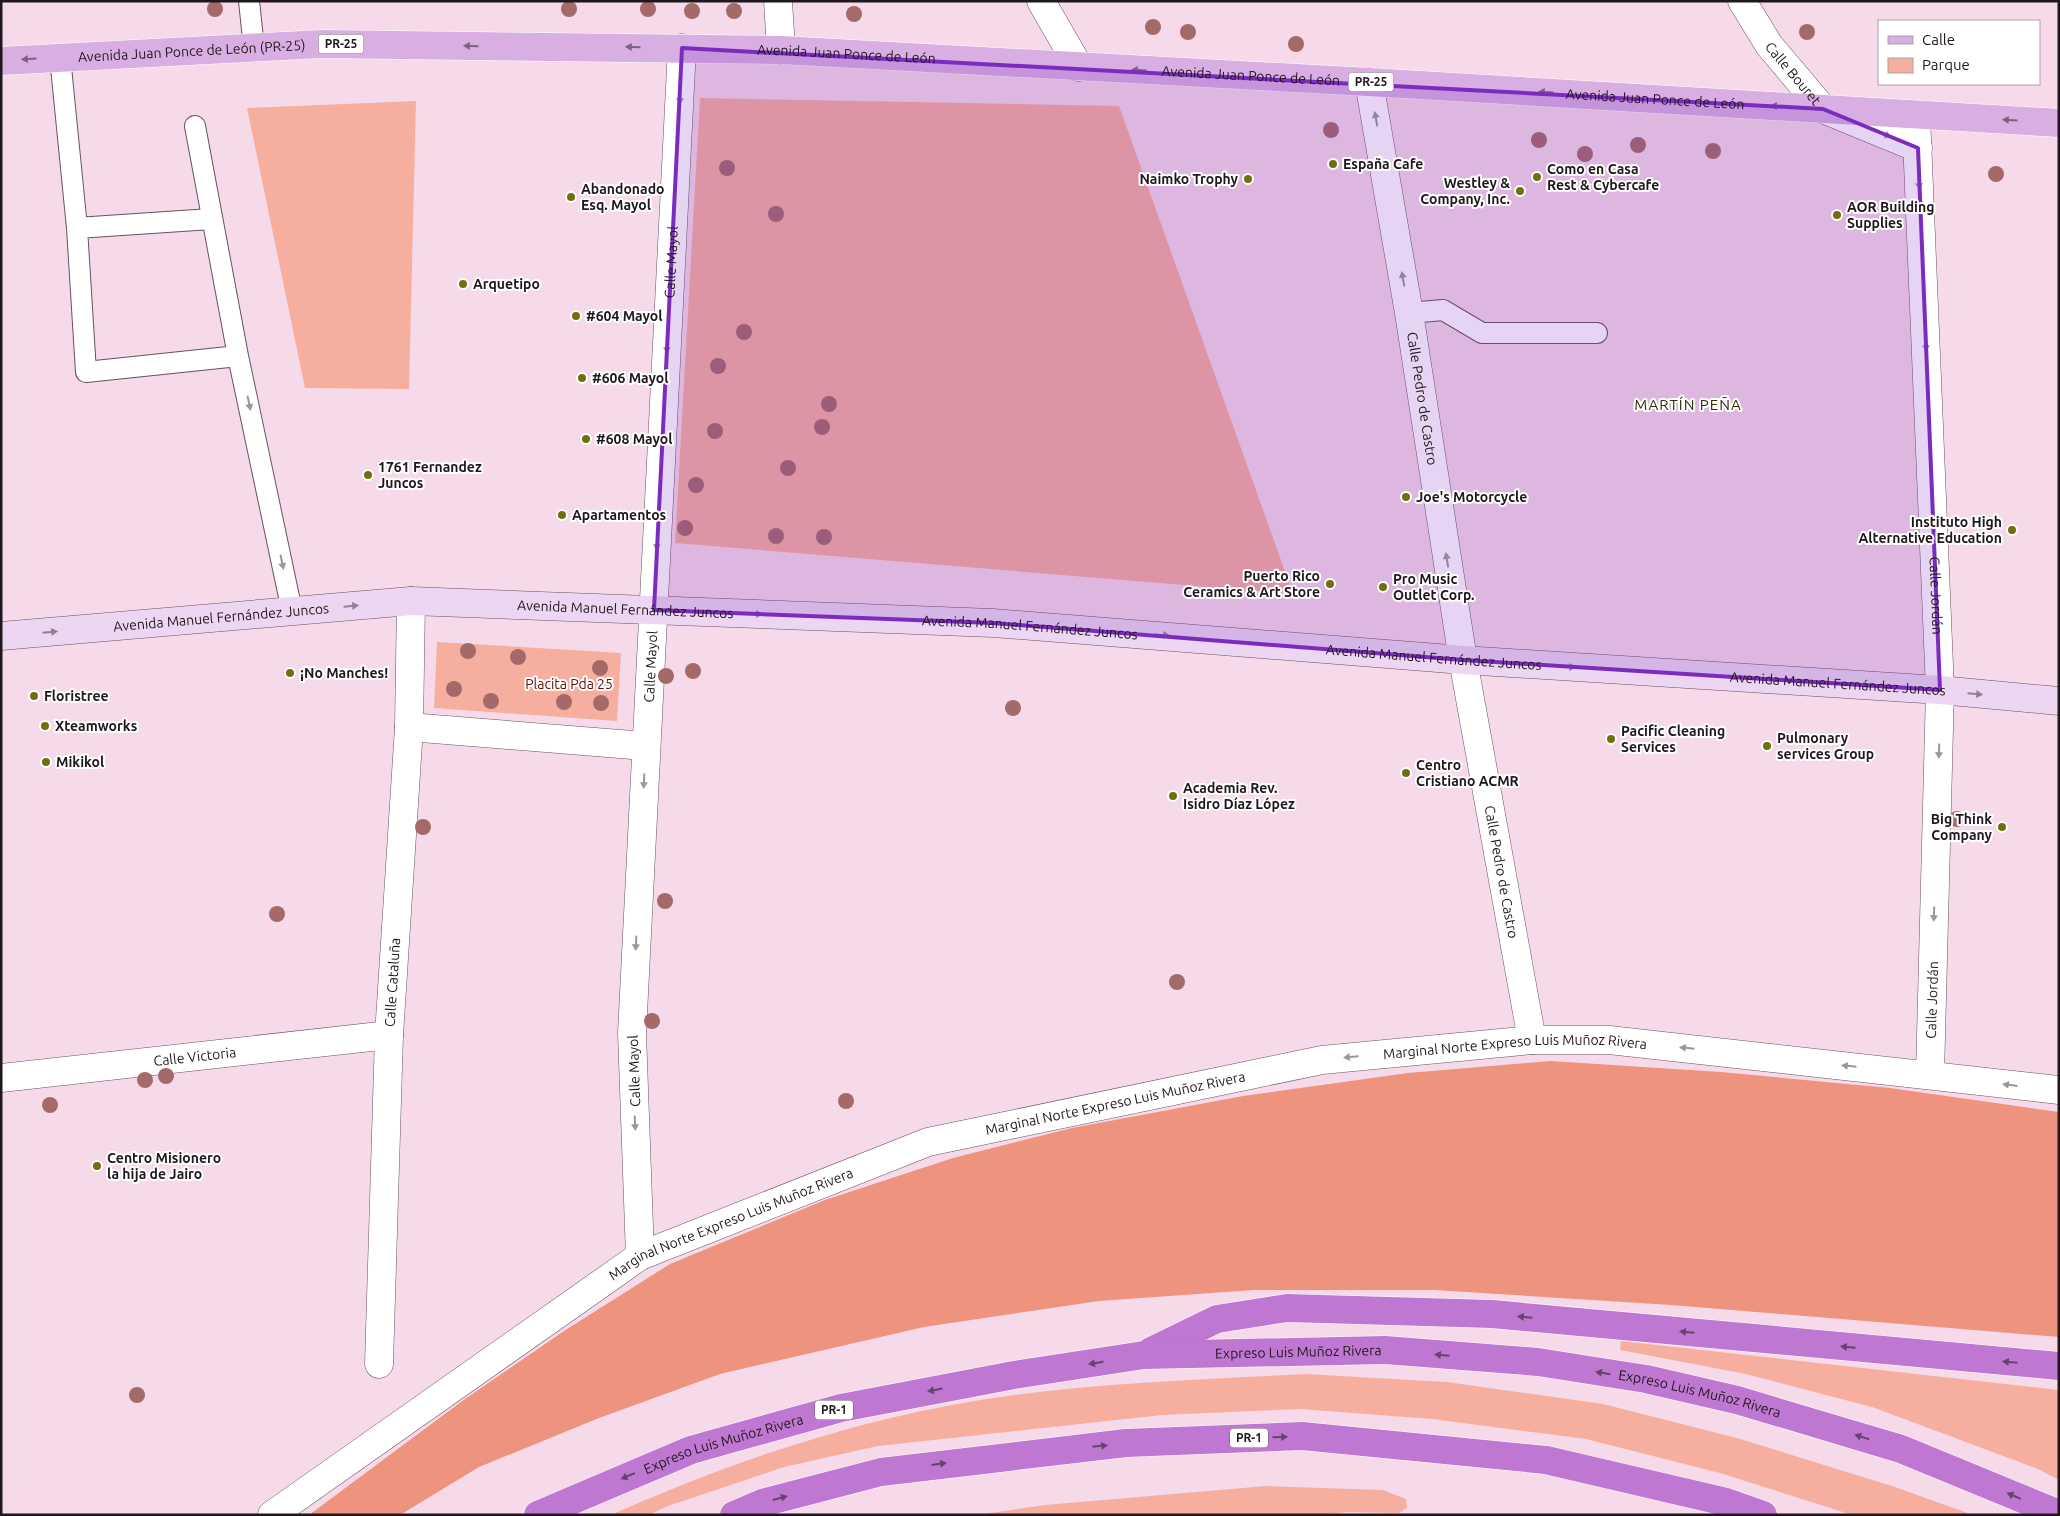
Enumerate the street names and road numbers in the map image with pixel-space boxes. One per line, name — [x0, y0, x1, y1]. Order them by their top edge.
road number: PR-25 — [318, 34, 364, 54]
street label: Avenida Juan Ponce de León (PR-25) — [78, 37, 306, 65]
street label: Calle Bouret — [1762, 39, 1825, 109]
street label: Avenida Juan Ponce de León — [757, 42, 936, 66]
street label: Avenida Juan Ponce de León — [1161, 63, 1341, 88]
road number: PR-25 — [1348, 72, 1394, 91]
street label: Avenida Juan Ponce de León — [1565, 86, 1745, 112]
street label: Calle Mayol — [661, 225, 681, 299]
street label: Calle Pedro de Castro — [1404, 331, 1441, 466]
street label: Calle Jordán — [1926, 556, 1946, 635]
street label: Avenida Manuel Fernández Juncos — [517, 597, 734, 621]
street label: Avenida Manuel Fernández Juncos — [113, 600, 330, 634]
street label: Avenida Manuel Fernández Juncos — [922, 612, 1138, 642]
street label: Calle Mayol — [641, 630, 660, 703]
street label: Avenida Manuel Fernández Juncos — [1325, 641, 1542, 673]
street label: Avenida Manuel Fernández Juncos — [1729, 669, 1947, 699]
street label: Calle Pedro de Castro — [1482, 804, 1521, 940]
street label: Calle Cataluña — [382, 937, 403, 1027]
street label: Calle Jordán — [1923, 961, 1941, 1039]
street label: Marginal Norte Expreso Luis Muñoz Rivera — [1382, 1032, 1648, 1062]
street label: Calle Mayol — [625, 1034, 643, 1107]
street label: Calle Victoria — [153, 1044, 237, 1069]
street label: Marginal Norte Expreso Luis Muñoz Rivera — [984, 1068, 1247, 1138]
street label: Marginal Norte Expreso Luis Muñoz Rivera — [606, 1164, 855, 1284]
street label: Expreso Luis Muñoz Rivera — [1215, 1342, 1382, 1362]
street label: Expreso Luis Muñoz Rivera — [1617, 1367, 1783, 1421]
road number: PR-1 — [815, 1400, 853, 1420]
street label: Expreso Luis Muñoz Rivera — [641, 1411, 805, 1477]
road number: PR-1 — [1230, 1429, 1268, 1448]

